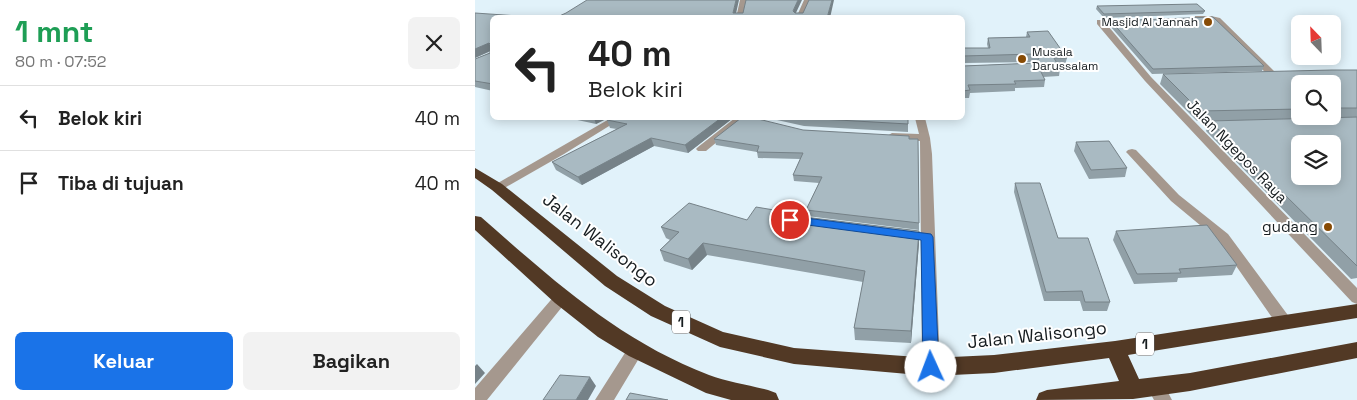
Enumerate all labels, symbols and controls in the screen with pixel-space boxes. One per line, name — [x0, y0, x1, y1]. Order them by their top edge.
text: 1 mnt — [15, 12, 94, 51]
place label: Masjid Al Jannah — [1102, 14, 1198, 30]
north arrow — [1291, 15, 1341, 65]
map controls — [1291, 15, 1341, 185]
marker: Masjid Al Jannah — [1202, 16, 1214, 28]
button: close — [408, 17, 460, 69]
text: 40 m — [588, 32, 672, 76]
icon: left — [505, 35, 570, 100]
place label: Musala Darussalam — [1032, 44, 1098, 74]
text: 80 m · 07:52 — [15, 51, 106, 72]
marker: Musala Darussalam — [1016, 53, 1028, 65]
text: Belok kiri — [588, 75, 683, 103]
button: search — [1291, 75, 1341, 125]
street label: Jalan Ngepos Raya — [1183, 95, 1292, 207]
icon: left — [15, 104, 43, 132]
text: Belok kiri — [58, 106, 142, 131]
text: 40 m — [415, 106, 460, 131]
button: layers — [1291, 135, 1341, 185]
icon: arrive — [15, 169, 43, 197]
text: Tiba di tujuan — [58, 171, 184, 196]
text: 40 m — [415, 171, 460, 196]
street label: Jalan Walisongo — [538, 187, 663, 292]
pin — [769, 199, 811, 241]
icon: arrive — [776, 206, 804, 234]
place label: gudang — [1262, 217, 1318, 236]
marker: gudang — [1322, 221, 1334, 233]
road number: 1 — [672, 311, 690, 334]
street label: Jalan Walisongo — [966, 316, 1108, 353]
button: Keluar — [15, 332, 233, 390]
button: Bagikan — [243, 332, 460, 390]
road number: 1 — [1136, 332, 1154, 356]
position arrow — [904, 340, 956, 392]

